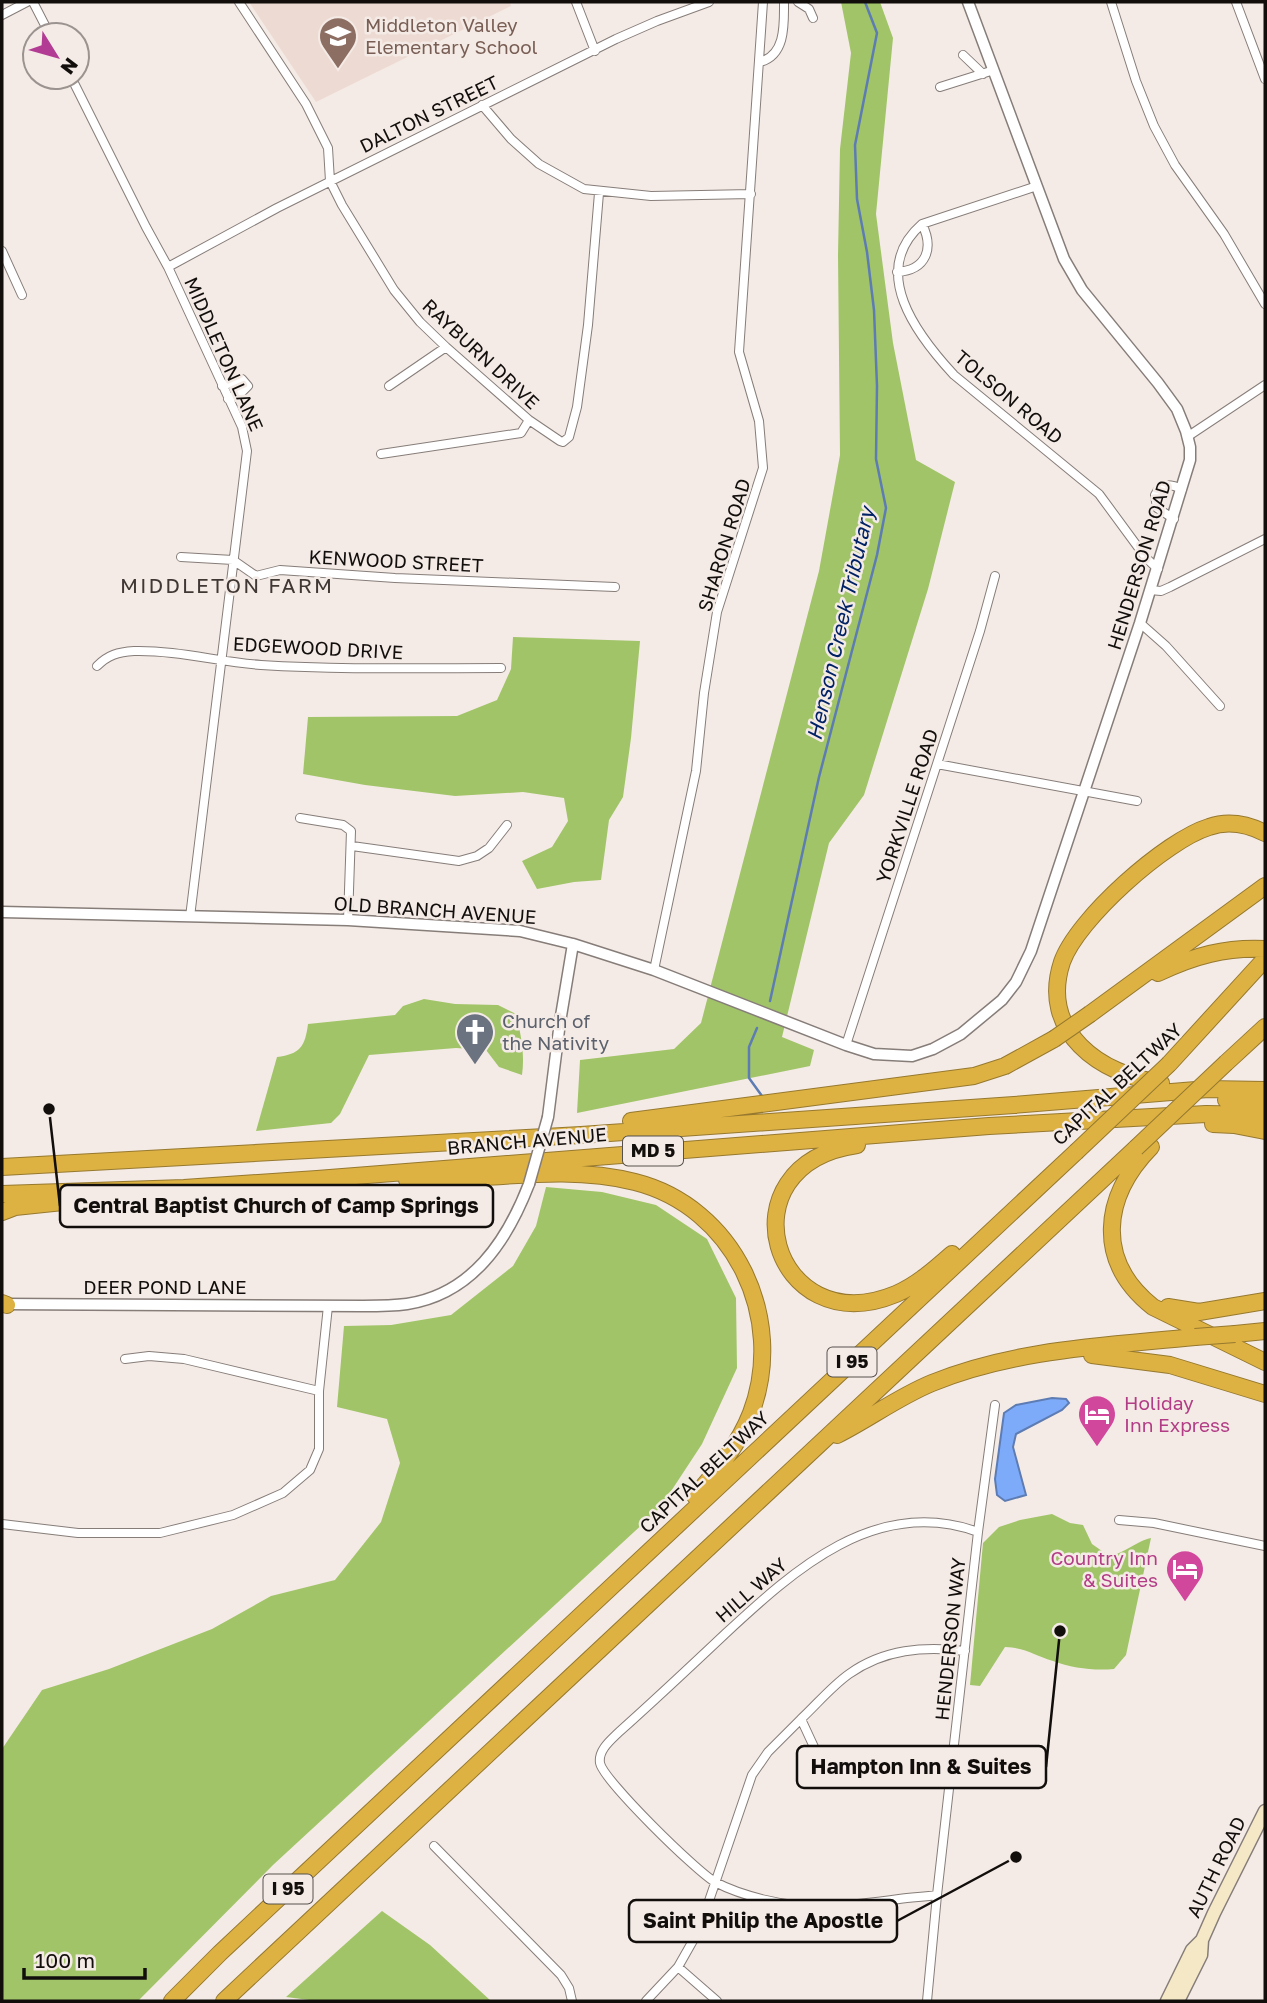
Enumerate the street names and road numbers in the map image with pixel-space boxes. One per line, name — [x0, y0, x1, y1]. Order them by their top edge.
street label: DALTON STREET — [356, 70, 502, 157]
street label: MIDDLETON LANE — [180, 273, 269, 434]
street label: RAYBURN DRIVE — [418, 294, 544, 414]
street label: TOLSON ROAD — [951, 345, 1068, 448]
street label: SHARON ROAD — [692, 475, 755, 614]
street label: HENDERSON ROAD — [1102, 477, 1175, 653]
street label: KENWOOD STREET — [308, 544, 484, 577]
street label: EDGEWOOD DRIVE — [232, 632, 404, 663]
street label: YORKVILLE ROAD — [871, 726, 942, 886]
street label: OLD BRANCH AVENUE — [333, 891, 537, 928]
street label: CAPITAL BELTWAY — [1047, 1018, 1186, 1149]
street label: BRANCH AVENUE — [446, 1122, 608, 1159]
road number: MD 5 — [623, 1136, 683, 1166]
street label: DEER POND LANE — [83, 1275, 247, 1298]
road number: I 95 — [828, 1348, 876, 1377]
street label: CAPITAL BELTWAY — [634, 1406, 773, 1537]
street label: HILL WAY — [710, 1552, 791, 1627]
street label: HENDERSON WAY — [930, 1556, 969, 1722]
street label: AUTH ROAD — [1181, 1812, 1250, 1921]
road number: I 95 — [264, 1874, 312, 1903]

